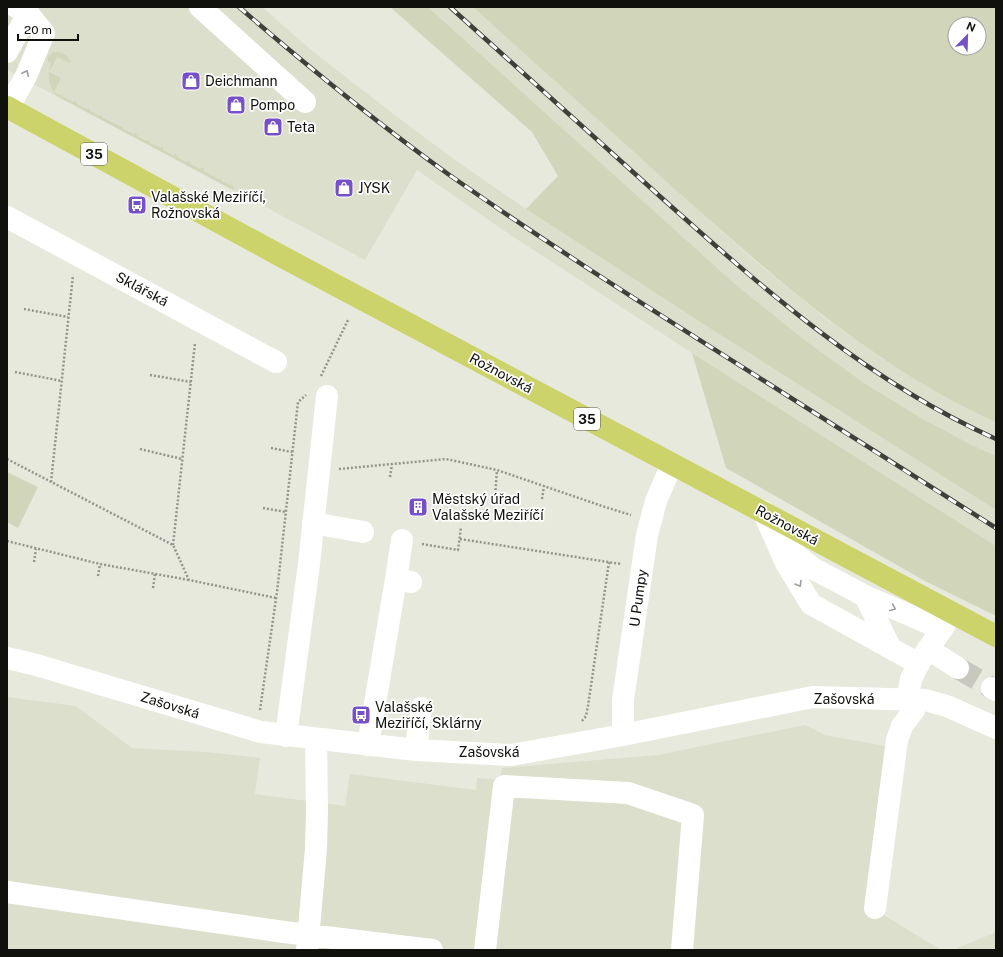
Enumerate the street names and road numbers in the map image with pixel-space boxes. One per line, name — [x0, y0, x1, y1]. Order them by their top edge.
road number: 35 — [81, 143, 107, 165]
street label: Sklářská — [113, 269, 171, 309]
street label: Rožnovská — [467, 350, 535, 396]
road number: 35 — [574, 408, 600, 430]
street label: Rožnovská — [753, 502, 821, 548]
street label: U Pumpy — [626, 568, 650, 628]
street label: Zašovská — [139, 688, 201, 722]
street label: Zašovská — [814, 691, 874, 707]
street label: Zašovská — [459, 744, 519, 760]

